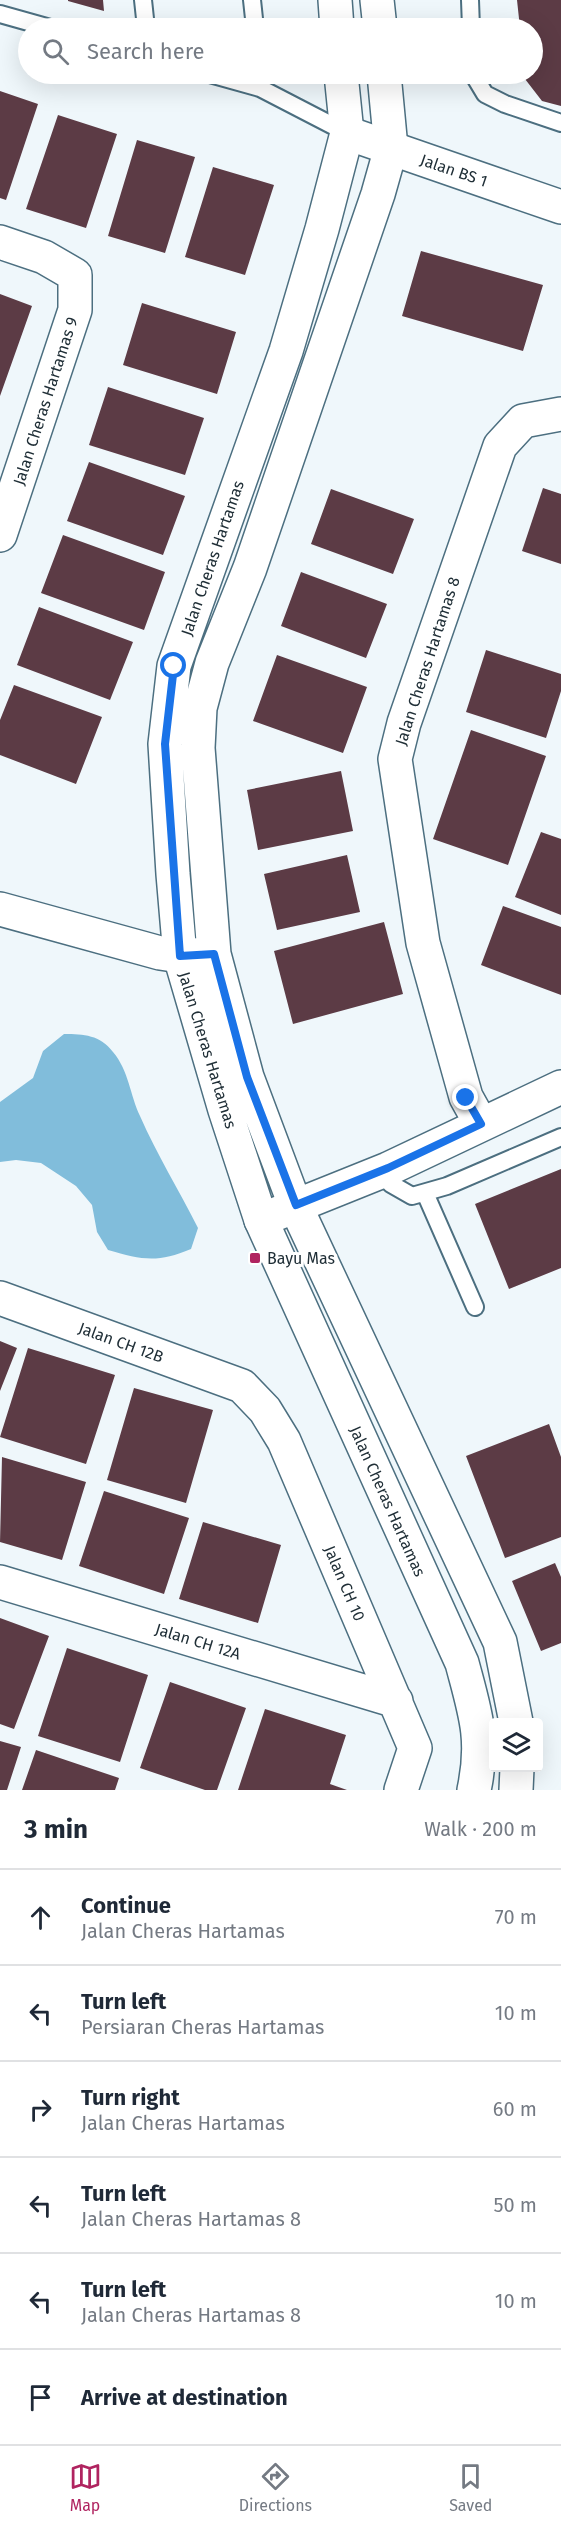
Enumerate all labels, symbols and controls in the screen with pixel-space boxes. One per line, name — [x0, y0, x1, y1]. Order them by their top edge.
search box — [18, 18, 543, 84]
icon: search — [39, 35, 72, 68]
text: Search here — [87, 38, 205, 65]
street label: Jalan BS 1 — [418, 150, 490, 191]
street label: Jalan Cheras Hartamas 9 — [9, 315, 82, 488]
street label: Jalan Cheras Hartamas — [177, 478, 248, 638]
street label: Jalan Cheras Hartamas 8 — [391, 574, 464, 748]
route start — [160, 652, 186, 678]
street label: Jalan Cheras Hartamas — [175, 969, 240, 1131]
route end — [452, 1084, 478, 1110]
place label: Bayu Mas — [267, 1249, 335, 1268]
marker: Bayu Mas — [248, 1251, 262, 1265]
street label: Jalan CH 12B — [76, 1318, 166, 1367]
street label: Jalan Cheras Hartamas — [346, 1423, 429, 1580]
street label: Jalan CH 10 — [320, 1543, 369, 1624]
street label: Jalan CH 12A — [153, 1619, 244, 1664]
map controls — [489, 1718, 543, 1772]
button: layers — [489, 1718, 543, 1772]
text: 3 min — [24, 1814, 88, 1845]
text: Walk · 200 m — [424, 1817, 537, 1841]
text: Continue — [81, 1892, 171, 1919]
icon: ahead — [24, 1901, 57, 1934]
text: 70 m — [495, 1905, 537, 1929]
text: Jalan Cheras Hartamas — [81, 1919, 285, 1943]
text: Turn left — [81, 1988, 166, 2015]
icon: left — [24, 1997, 57, 2030]
text: 10 m — [495, 2001, 537, 2025]
text: Persiaran Cheras Hartamas — [81, 2015, 324, 2039]
text: Turn right — [81, 2084, 180, 2111]
icon: right — [24, 2093, 57, 2126]
text: 60 m — [493, 2097, 537, 2121]
text: Jalan Cheras Hartamas — [81, 2111, 285, 2135]
text: Turn left — [81, 2180, 166, 2207]
icon: left — [24, 2189, 57, 2222]
text: 50 m — [493, 2193, 537, 2217]
text: Jalan Cheras Hartamas 8 — [81, 2207, 301, 2231]
text: Turn left — [81, 2276, 166, 2303]
icon: left — [24, 2285, 57, 2318]
text: 10 m — [495, 2289, 537, 2313]
text: Jalan Cheras Hartamas 8 — [81, 2303, 301, 2327]
icon: arrive — [24, 2381, 57, 2414]
text: Arrive at destination — [81, 2384, 288, 2411]
tab: Map — [69, 2460, 102, 2515]
tab: Directions — [239, 2460, 312, 2515]
tab: Saved — [449, 2460, 492, 2515]

